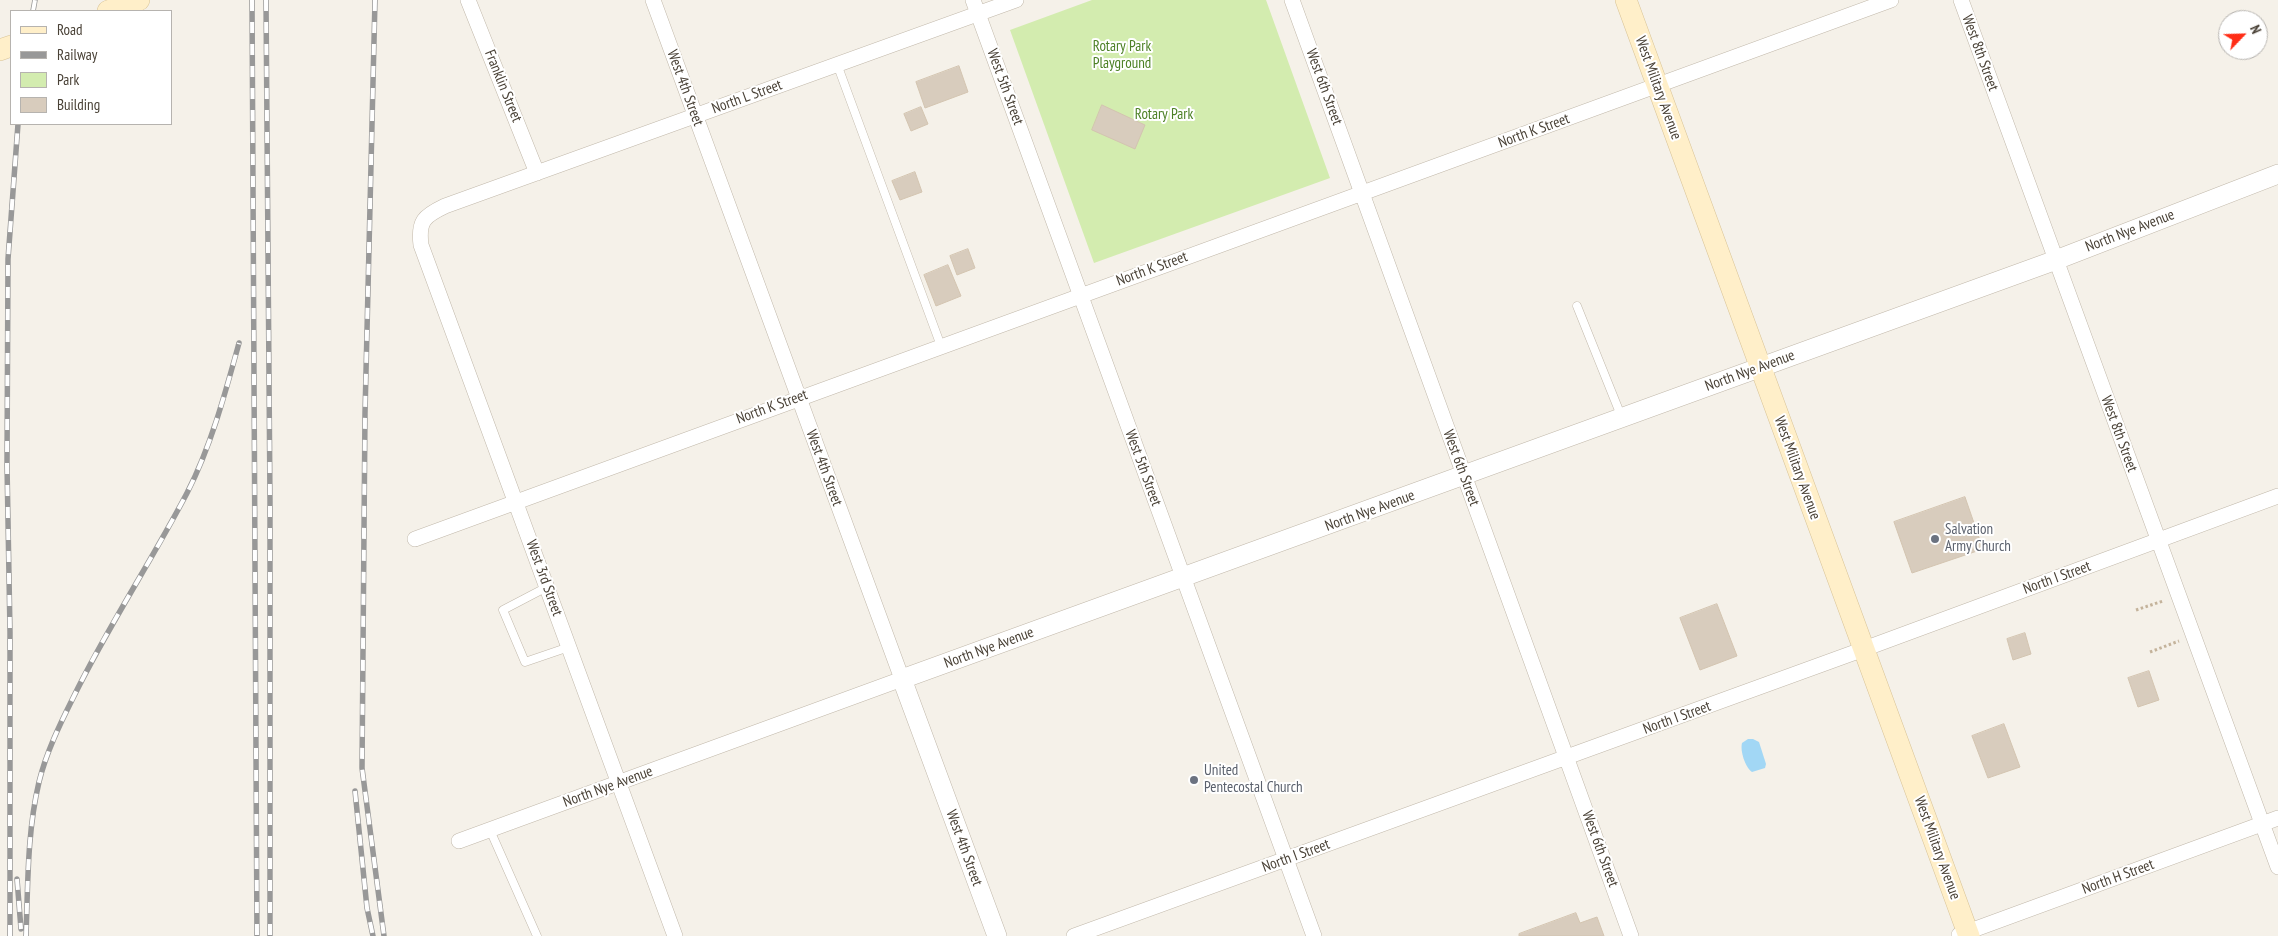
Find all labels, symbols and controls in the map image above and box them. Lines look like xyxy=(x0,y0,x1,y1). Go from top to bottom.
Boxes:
legend xyxy=(10,10,172,125)
north arrow xyxy=(2218,10,2268,60)
street label: West 8th Street xyxy=(1958,12,2002,94)
text: Road xyxy=(57,20,83,39)
text: N xyxy=(2246,22,2266,36)
street label: West Military Avenue xyxy=(1631,34,1685,142)
park label: Rotary Park Playground xyxy=(1093,38,1151,73)
text: Railway xyxy=(57,45,97,64)
street label: West 5th Street xyxy=(983,46,1027,128)
street label: West 6th Street xyxy=(1302,46,1346,128)
street label: Franklin Street xyxy=(480,47,526,125)
street label: West 4th Street xyxy=(663,47,707,129)
text: Park xyxy=(57,70,79,89)
street label: North L Street xyxy=(709,76,785,118)
text: Building xyxy=(57,95,100,114)
park label: Rotary Park xyxy=(1135,106,1193,124)
street label: North K Street xyxy=(1496,110,1572,152)
street label: North Nye Avenue xyxy=(2083,206,2177,256)
street label: North K Street xyxy=(1114,248,1190,290)
street label: North Nye Avenue xyxy=(1703,346,1797,396)
street label: North K Street xyxy=(734,386,810,428)
street label: West 8th Street xyxy=(2097,393,2141,475)
street label: West Military Avenue xyxy=(1770,414,1824,522)
street label: West 4th Street xyxy=(802,427,846,509)
street label: West 5th Street xyxy=(1121,427,1165,509)
street label: West 6th Street xyxy=(1439,427,1483,509)
street label: North Nye Avenue xyxy=(1323,486,1417,536)
place label: Salvation Army Church xyxy=(1945,521,2011,556)
marker: Salvation Army Church xyxy=(1929,533,1941,545)
street label: West 3rd Street xyxy=(522,537,566,619)
street label: North I Street xyxy=(2021,557,2093,599)
street label: North Nye Avenue xyxy=(942,623,1036,673)
street label: North I Street xyxy=(1641,697,1713,739)
street label: North Nye Avenue xyxy=(561,762,655,812)
place label: United Pentecostal Church xyxy=(1204,762,1303,797)
marker: United Pentecostal Church xyxy=(1188,774,1200,786)
street label: West Military Avenue xyxy=(1910,794,1964,902)
street label: West 4th Street xyxy=(942,807,986,889)
street label: West 6th Street xyxy=(1578,808,1622,890)
street label: North I Street xyxy=(1260,835,1332,877)
street label: North H Street xyxy=(2080,856,2156,898)

